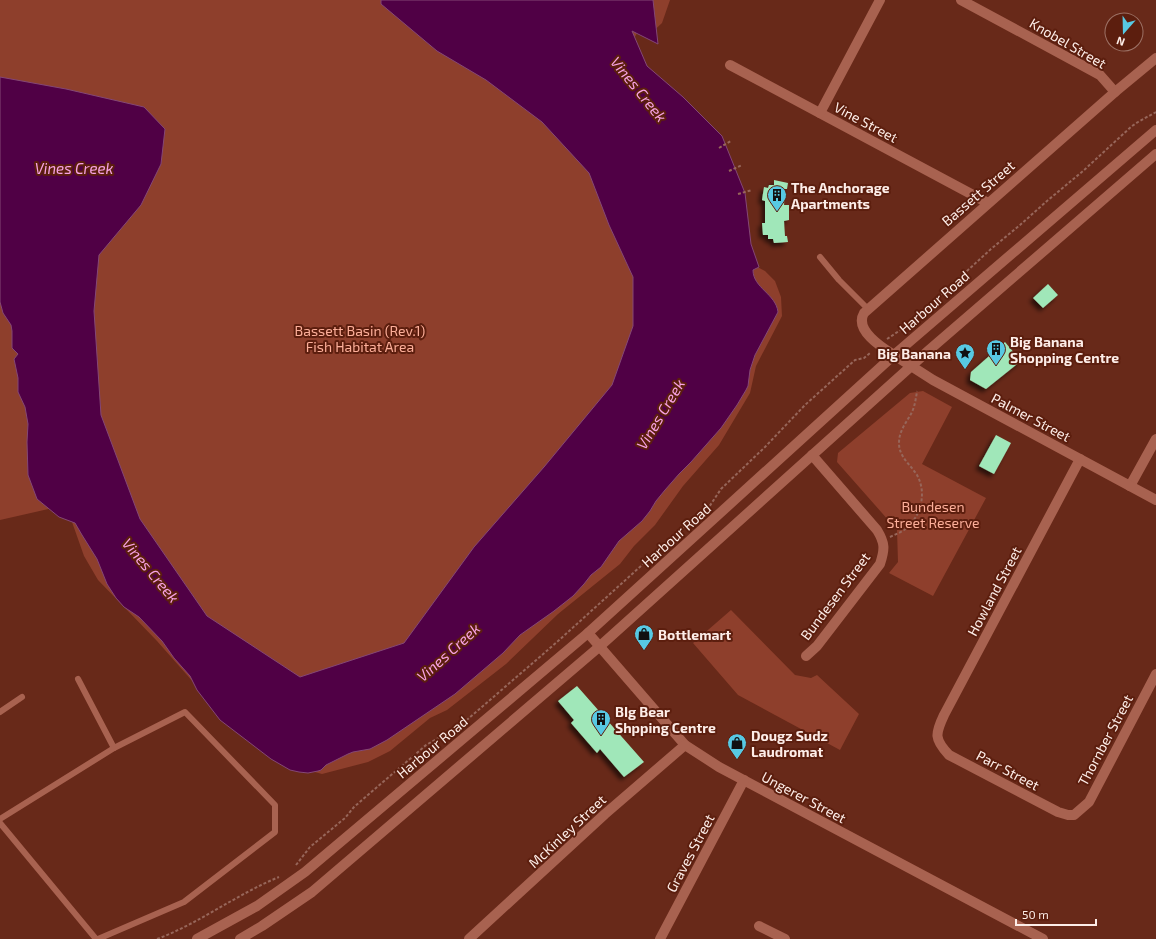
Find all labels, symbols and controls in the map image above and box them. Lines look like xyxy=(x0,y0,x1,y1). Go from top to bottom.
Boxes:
north arrow xyxy=(1104,12,1144,52)
street label: Knobel Street xyxy=(1027,14,1109,72)
text: N xyxy=(1114,34,1126,49)
water label: Vines Creek xyxy=(607,53,671,125)
street label: Vine Street xyxy=(831,98,901,146)
street label: Bassett Street xyxy=(938,157,1018,229)
water label: Vines Creek xyxy=(35,159,114,177)
place label: The Anchorage Apartments xyxy=(791,179,890,212)
building icon: The Anchorage Apartments xyxy=(766,184,788,212)
street label: Harbour Road xyxy=(895,267,973,337)
park label: Bassett Basin (Rev.1) Fish Habitat Area xyxy=(295,322,425,355)
place label: Big Banana Shopping Centre xyxy=(1010,333,1119,366)
building icon: Big Banana Shopping Centre xyxy=(985,338,1007,366)
place icon: Big Banana xyxy=(954,342,976,370)
place label: Big Banana xyxy=(877,345,951,362)
water label: Vines Creek xyxy=(632,375,688,452)
street label: Palmer Street xyxy=(989,389,1073,445)
park label: Bundesen Street Reserve xyxy=(886,498,980,531)
street label: Harbour Road xyxy=(638,499,714,571)
water label: Vines Creek xyxy=(119,534,183,606)
street label: Howland Street xyxy=(963,543,1025,639)
street label: Bundesen Street xyxy=(797,549,873,643)
water label: Vines Creek xyxy=(413,619,483,685)
shop icon: Bottlemart xyxy=(633,623,655,651)
place label: Bottlemart xyxy=(658,626,731,643)
street label: Thornber Street xyxy=(1074,691,1136,789)
place label: BIg Bear Shpping Centre xyxy=(615,703,716,736)
building icon: BIg Bear Shpping Centre xyxy=(590,708,612,736)
street label: Harbour Road xyxy=(393,712,471,782)
place label: Dougz Sudz Laudromat xyxy=(751,727,828,760)
shop icon: Dougz Sudz Laudromat xyxy=(726,732,748,760)
street label: Parr Street xyxy=(974,746,1042,794)
street label: Ungerer Street xyxy=(759,768,849,826)
street label: McKinley Street xyxy=(525,791,609,871)
street label: Graves Street xyxy=(662,811,718,895)
scale bar xyxy=(1016,901,1096,927)
text: 50 m xyxy=(1022,907,1049,921)

